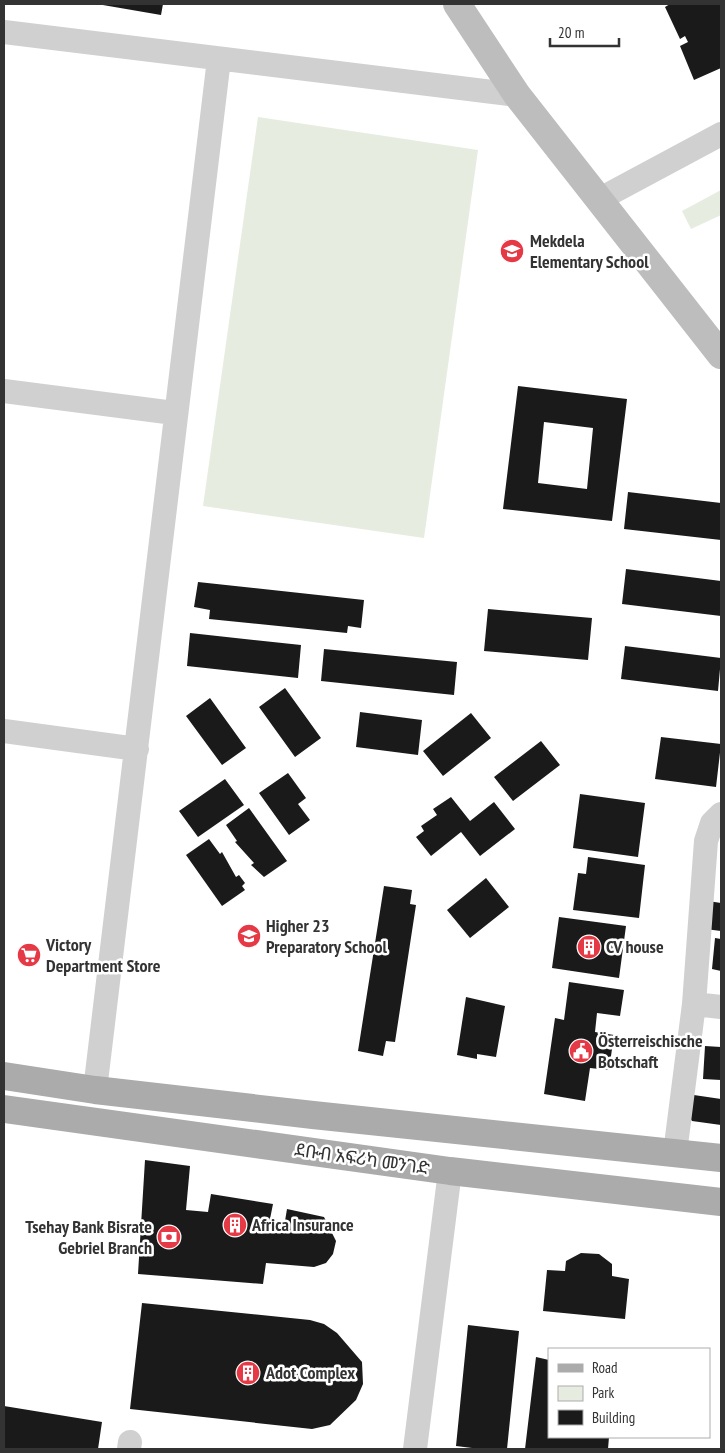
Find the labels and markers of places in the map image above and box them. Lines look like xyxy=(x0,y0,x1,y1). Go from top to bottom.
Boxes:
place label: Mekdela Elementary School xyxy=(530,229,649,273)
school or university icon: Mekdela Elementary School xyxy=(499,238,525,264)
place label: Higher 23 Preparatory School xyxy=(266,914,388,958)
school or university icon: Higher 23 Preparatory School xyxy=(236,923,262,949)
place label: Victory Department Store xyxy=(45,933,161,977)
building icon: CV house xyxy=(576,934,602,960)
place label: CV house xyxy=(606,935,664,958)
supermarket icon: Victory Department Store xyxy=(16,942,42,968)
place label: Österreischische Botschaft xyxy=(598,1029,703,1073)
public building icon: Österreischische Botschaft xyxy=(568,1038,594,1064)
building icon: Africa Insurance xyxy=(222,1212,248,1238)
place label: Africa Insurance xyxy=(251,1213,354,1236)
place label: Tsehay Bank Bisrate Gebriel Branch xyxy=(25,1215,152,1259)
bank icon: Tsehay Bank Bisrate Gebriel Branch xyxy=(156,1224,182,1250)
building icon: Adot Complex xyxy=(235,1360,261,1386)
place label: Adot Complex xyxy=(265,1361,355,1384)

